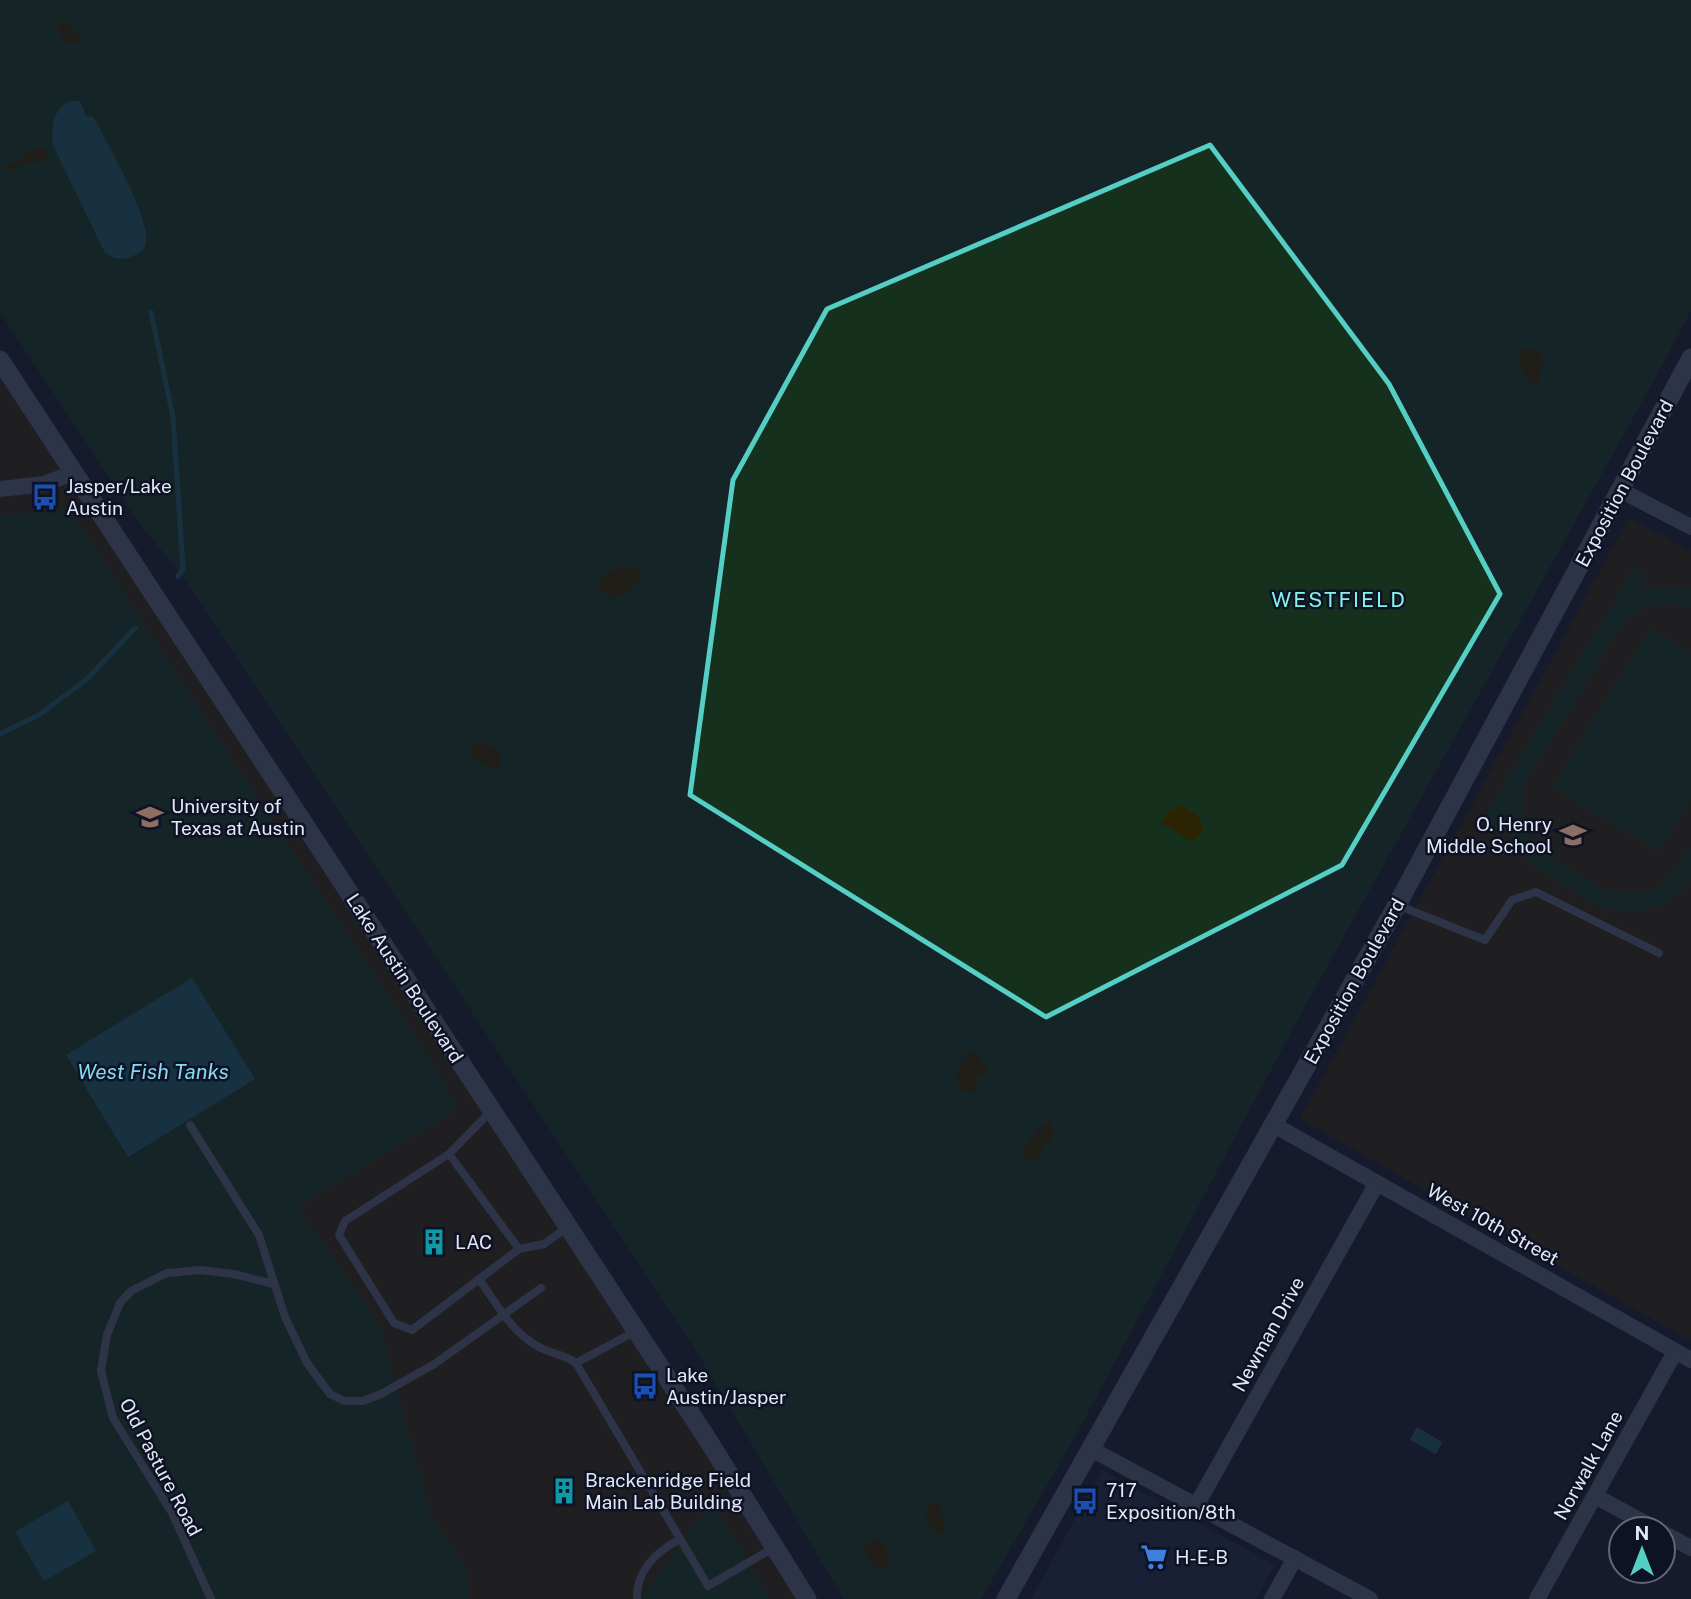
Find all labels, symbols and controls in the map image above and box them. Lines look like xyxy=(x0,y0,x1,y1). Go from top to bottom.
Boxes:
street label: Exposition Boulevard xyxy=(1571,396,1677,570)
place label: Jasper/Lake Austin xyxy=(66,475,172,519)
bus stop icon: Jasper/Lake Austin xyxy=(30,482,60,512)
district label: WESTFIELD xyxy=(1271,587,1407,612)
place label: University of Texas at Austin xyxy=(171,795,305,839)
school or university icon: University of Texas at Austin xyxy=(135,802,165,832)
place label: O. Henry Middle School xyxy=(1426,813,1552,857)
school or university icon: O. Henry Middle School xyxy=(1558,820,1588,850)
street label: Lake Austin Boulevard xyxy=(342,889,468,1067)
street label: Exposition Boulevard xyxy=(1299,894,1409,1068)
water label: West Fish Tanks xyxy=(77,1059,229,1084)
street label: West 10th Street xyxy=(1423,1179,1563,1269)
building icon: LAC xyxy=(419,1227,449,1257)
place label: LAC xyxy=(455,1231,492,1253)
street label: Newman Drive xyxy=(1227,1273,1309,1395)
place label: Lake Austin/Jasper xyxy=(666,1364,787,1408)
bus stop icon: Lake Austin/Jasper xyxy=(630,1371,660,1401)
street label: Old Pasture Road xyxy=(115,1394,207,1540)
street label: Norwalk Lane xyxy=(1549,1406,1627,1524)
place label: Brackenridge Field Main Lab Building xyxy=(585,1469,751,1513)
building icon: Brackenridge Field Main Lab Building xyxy=(549,1476,579,1506)
place label: 717 Exposition/8th xyxy=(1106,1479,1236,1523)
bus stop icon: 717 Exposition/8th xyxy=(1070,1486,1100,1516)
north arrow xyxy=(1607,1515,1677,1585)
text: N xyxy=(1635,1522,1649,1544)
supermarket icon: H-E-B xyxy=(1139,1542,1169,1572)
place label: H-E-B xyxy=(1175,1546,1228,1568)

